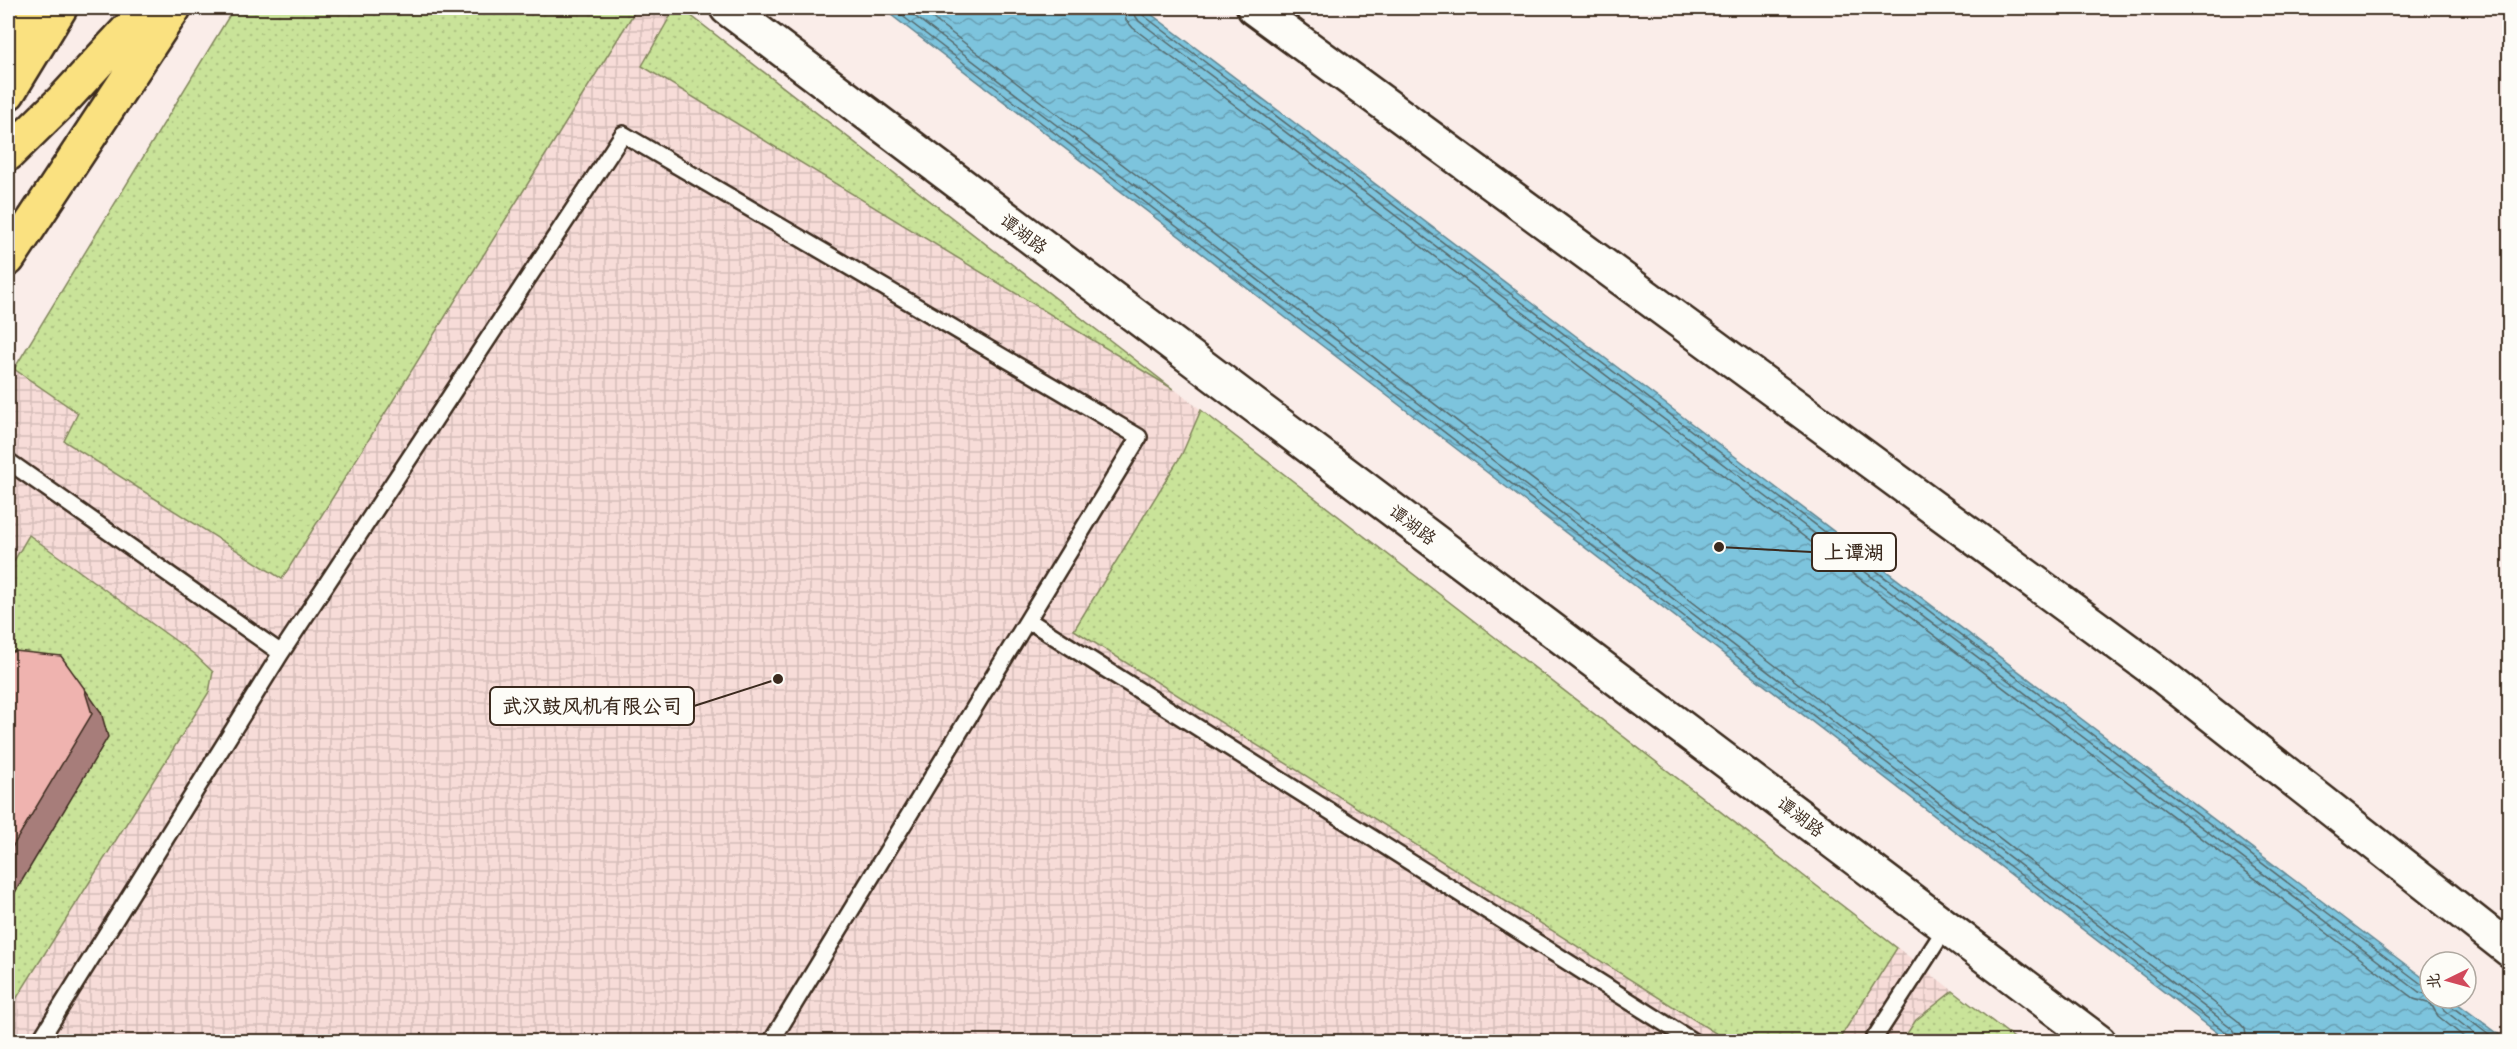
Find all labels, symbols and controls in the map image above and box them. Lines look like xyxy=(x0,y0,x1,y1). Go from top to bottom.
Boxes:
street label: 谭湖路 xyxy=(995,207,1053,259)
street label: 谭湖路 xyxy=(1384,498,1442,550)
callout: 上谭湖 xyxy=(1812,533,1896,571)
text: 上谭湖 xyxy=(1824,538,1884,564)
callout: 武汉鼓风机有限公司 xyxy=(490,687,694,725)
text: 武汉鼓风机有限公司 xyxy=(502,692,682,718)
street label: 谭湖路 xyxy=(1772,790,1830,842)
north arrow xyxy=(2418,950,2478,1010)
text: 北 xyxy=(2421,972,2444,990)

